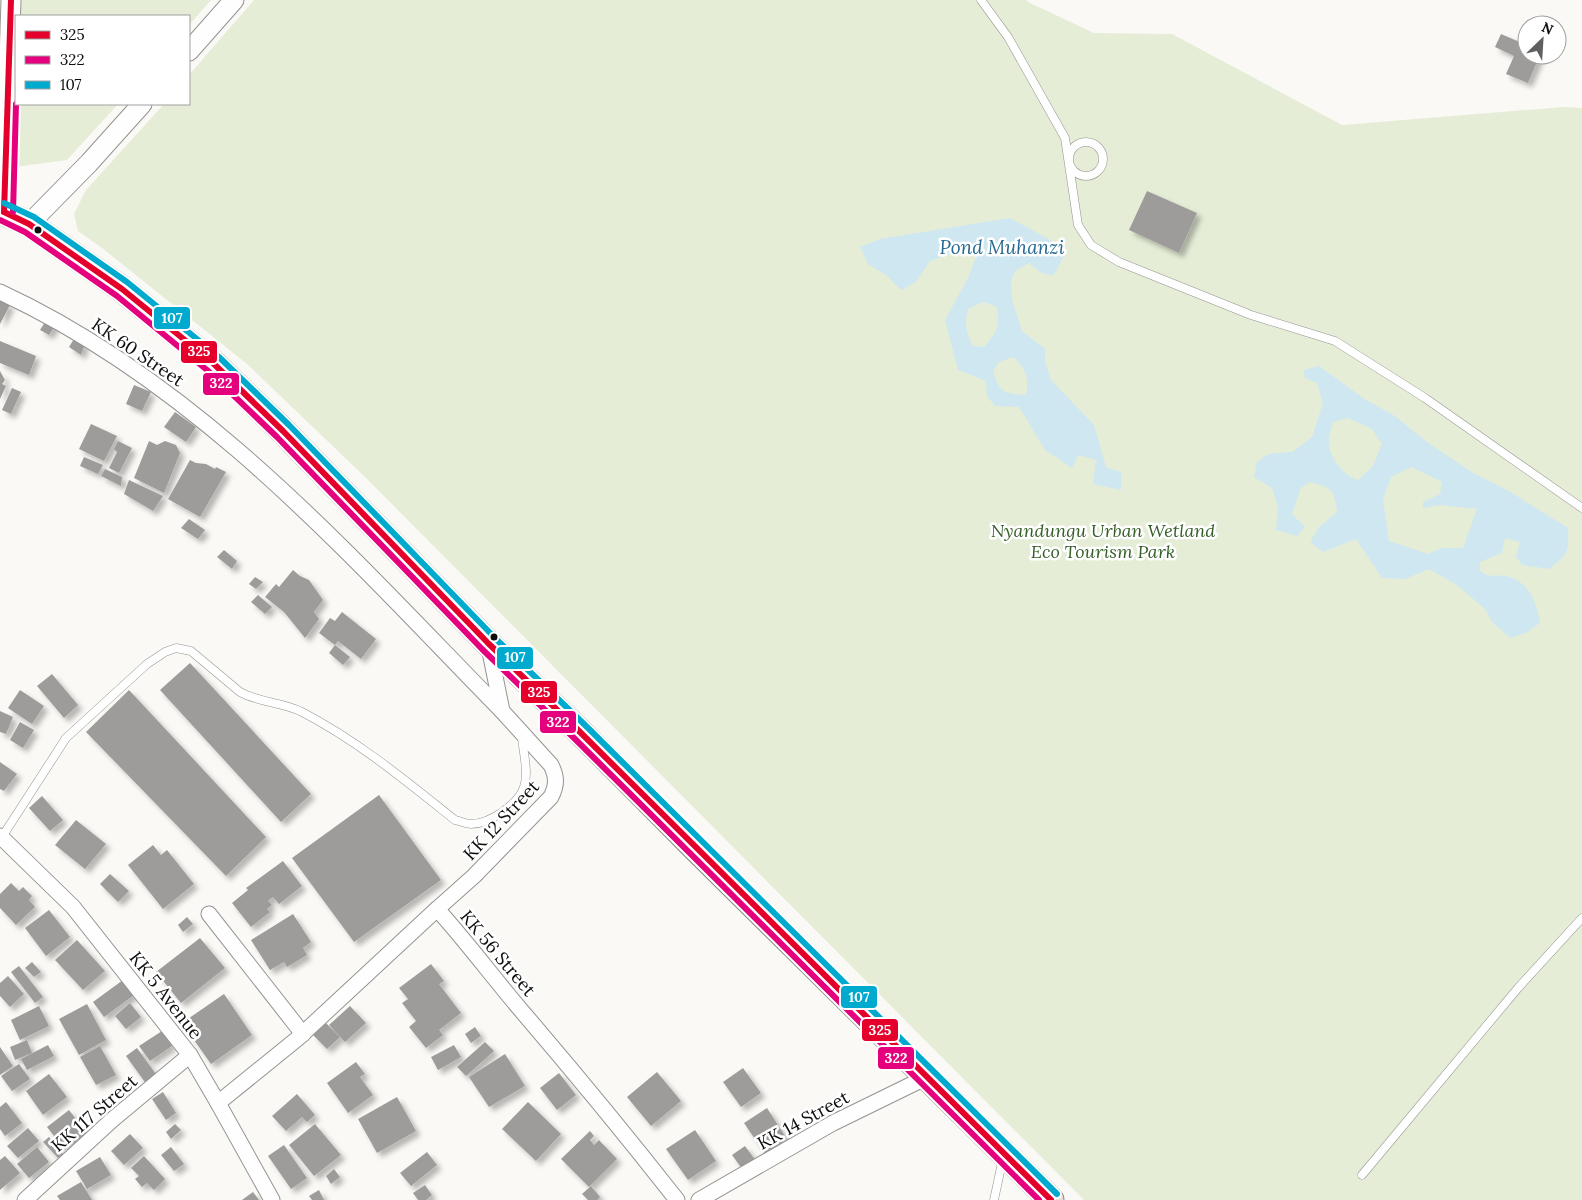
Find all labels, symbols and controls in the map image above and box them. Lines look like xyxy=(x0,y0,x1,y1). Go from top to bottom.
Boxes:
legend xyxy=(15,15,190,105)
north arrow xyxy=(1517,15,1567,65)
text: N xyxy=(1539,18,1556,39)
text: 325 xyxy=(60,25,85,44)
text: 322 xyxy=(60,50,84,69)
text: 107 xyxy=(60,75,81,94)
unlabelled marker xyxy=(33,225,43,235)
water label: Pond Muhanzi xyxy=(940,235,1064,259)
line badge: 107 xyxy=(153,306,191,330)
text: 107 xyxy=(161,309,183,327)
street label: KK 60 Street xyxy=(87,313,189,391)
line badge: 325 xyxy=(180,340,218,364)
text: 325 xyxy=(188,342,211,360)
line badge: 322 xyxy=(202,372,240,396)
text: 322 xyxy=(210,374,232,392)
park label: Nyandungu Urban Wetland Eco Tourism Park xyxy=(991,519,1215,563)
unlabelled marker xyxy=(489,632,499,642)
line badge: 107 xyxy=(496,646,534,670)
text: 107 xyxy=(504,648,526,666)
line badge: 325 xyxy=(520,680,558,704)
text: 325 xyxy=(528,683,551,701)
line badge: 322 xyxy=(539,710,577,734)
text: 322 xyxy=(547,713,569,731)
street label: KK 12 Street xyxy=(458,775,544,865)
street label: KK 56 Street xyxy=(455,905,541,1001)
street label: KK 5 Avenue xyxy=(125,947,208,1044)
line badge: 107 xyxy=(840,985,878,1009)
text: 107 xyxy=(848,988,870,1006)
line badge: 325 xyxy=(861,1018,899,1042)
text: 325 xyxy=(869,1021,892,1039)
line badge: 322 xyxy=(877,1046,915,1070)
text: 322 xyxy=(885,1049,907,1067)
street label: KK 117 Street xyxy=(46,1069,142,1157)
street label: KK 14 Street xyxy=(753,1085,853,1155)

